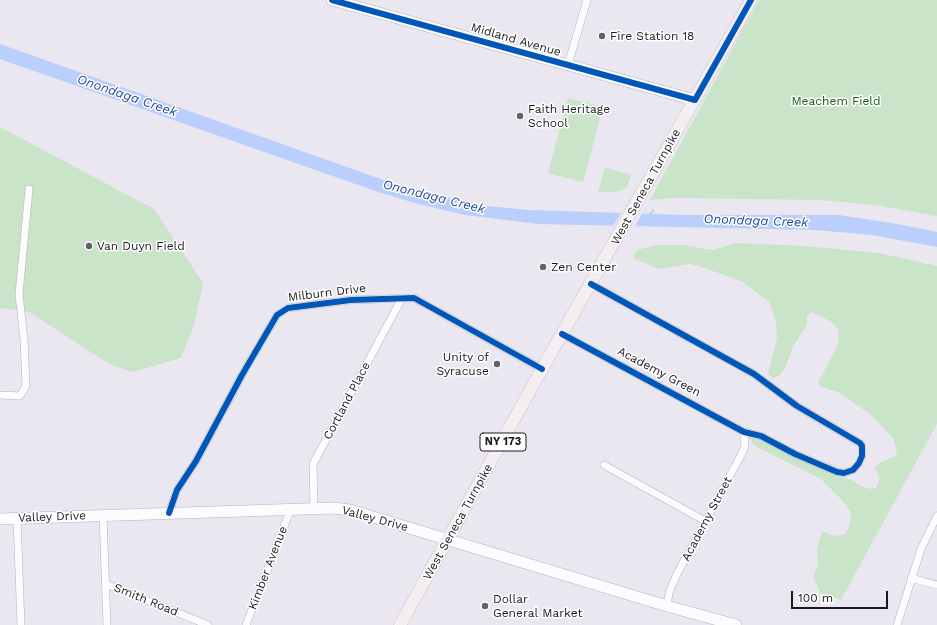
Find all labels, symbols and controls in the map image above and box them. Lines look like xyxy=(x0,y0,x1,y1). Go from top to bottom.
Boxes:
street label: Midland Avenue xyxy=(469,20,563,60)
place label: Fire Station 18 xyxy=(610,29,695,43)
marker: Fire Station 18 xyxy=(597,31,607,41)
water label: Onondaga Creek xyxy=(75,72,179,120)
park label: Meachem Field xyxy=(791,94,881,108)
place label: Faith Heritage School xyxy=(528,102,610,130)
marker: Faith Heritage School xyxy=(515,111,525,121)
street label: West Seneca Turnpike xyxy=(608,126,684,248)
water label: Onondaga Creek xyxy=(381,177,487,217)
water label: Onondaga Creek xyxy=(703,211,809,231)
place label: Van Duyn Field xyxy=(97,239,185,253)
marker: Van Duyn Field xyxy=(84,241,94,251)
place label: Zen Center xyxy=(551,260,616,274)
marker: Zen Center xyxy=(538,262,548,272)
street label: Milburn Drive xyxy=(287,281,367,305)
street label: Academy Green xyxy=(615,344,703,400)
place label: Unity of Syracuse xyxy=(437,350,489,378)
marker: Unity of Syracuse xyxy=(492,359,502,369)
street label: Cortland Place xyxy=(320,360,374,442)
road number: NY 173 xyxy=(480,433,526,451)
street label: West Seneca Turnpike xyxy=(420,461,496,583)
street label: Academy Street xyxy=(679,474,735,564)
street label: Valley Drive xyxy=(340,503,410,535)
street label: Valley Drive xyxy=(18,509,86,525)
street label: Kimber Avenue xyxy=(245,524,291,612)
street label: Smith Road xyxy=(112,581,180,619)
scale bar xyxy=(793,583,890,609)
text: 100 m xyxy=(798,591,833,605)
place label: Dollar General Market xyxy=(493,592,582,620)
marker: Dollar General Market xyxy=(480,601,490,611)

